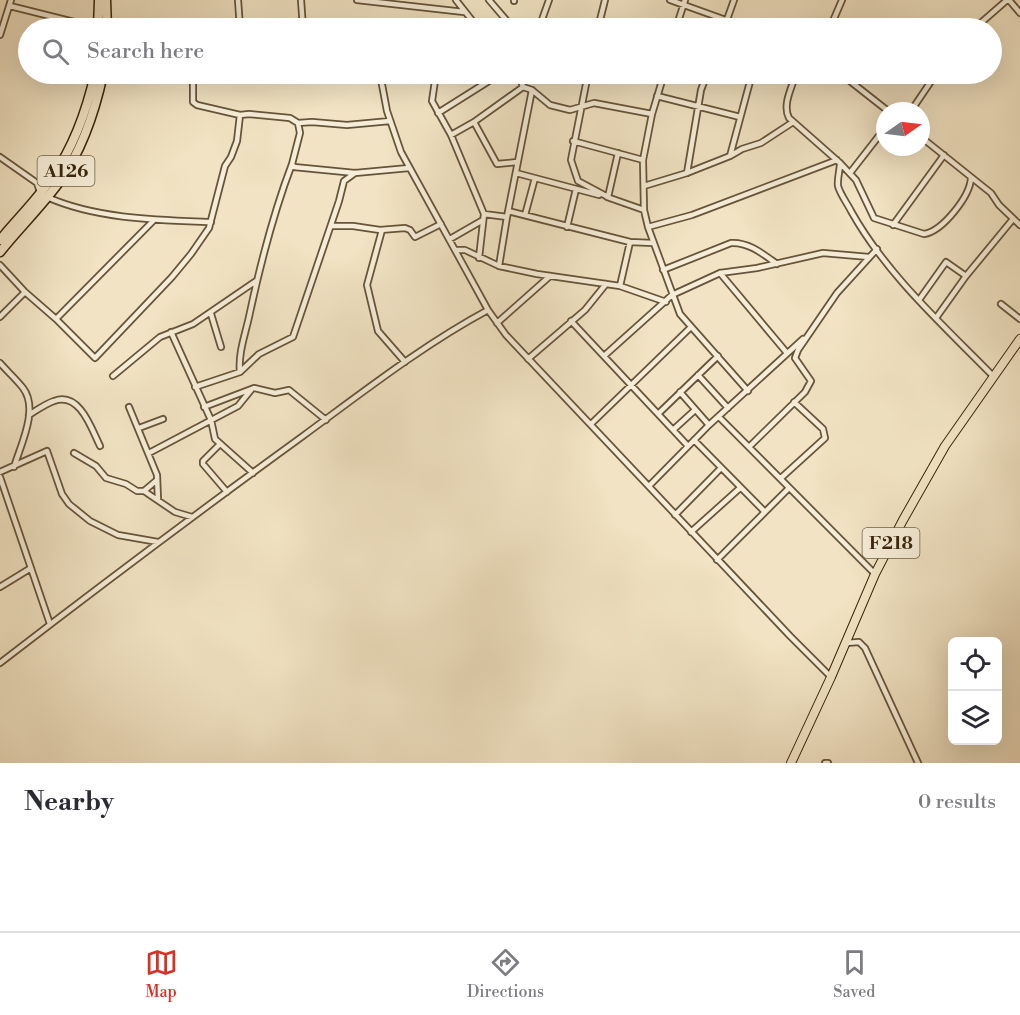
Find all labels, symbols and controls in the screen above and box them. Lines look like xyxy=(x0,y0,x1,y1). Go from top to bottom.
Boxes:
search box xyxy=(18,18,1002,84)
icon: search xyxy=(39,35,72,68)
text: Search here xyxy=(87,38,204,65)
north arrow xyxy=(876,102,930,156)
road number: A126 xyxy=(38,156,94,186)
road number: F218 xyxy=(862,528,920,558)
map controls xyxy=(948,637,1002,745)
button: locate xyxy=(948,637,1002,691)
button: layers xyxy=(948,691,1002,745)
text: Nearby xyxy=(24,786,114,818)
text: 0 results xyxy=(918,790,996,815)
tab: Map xyxy=(145,946,178,1002)
tab: Directions xyxy=(467,946,544,1002)
tab: Saved xyxy=(833,946,875,1002)

